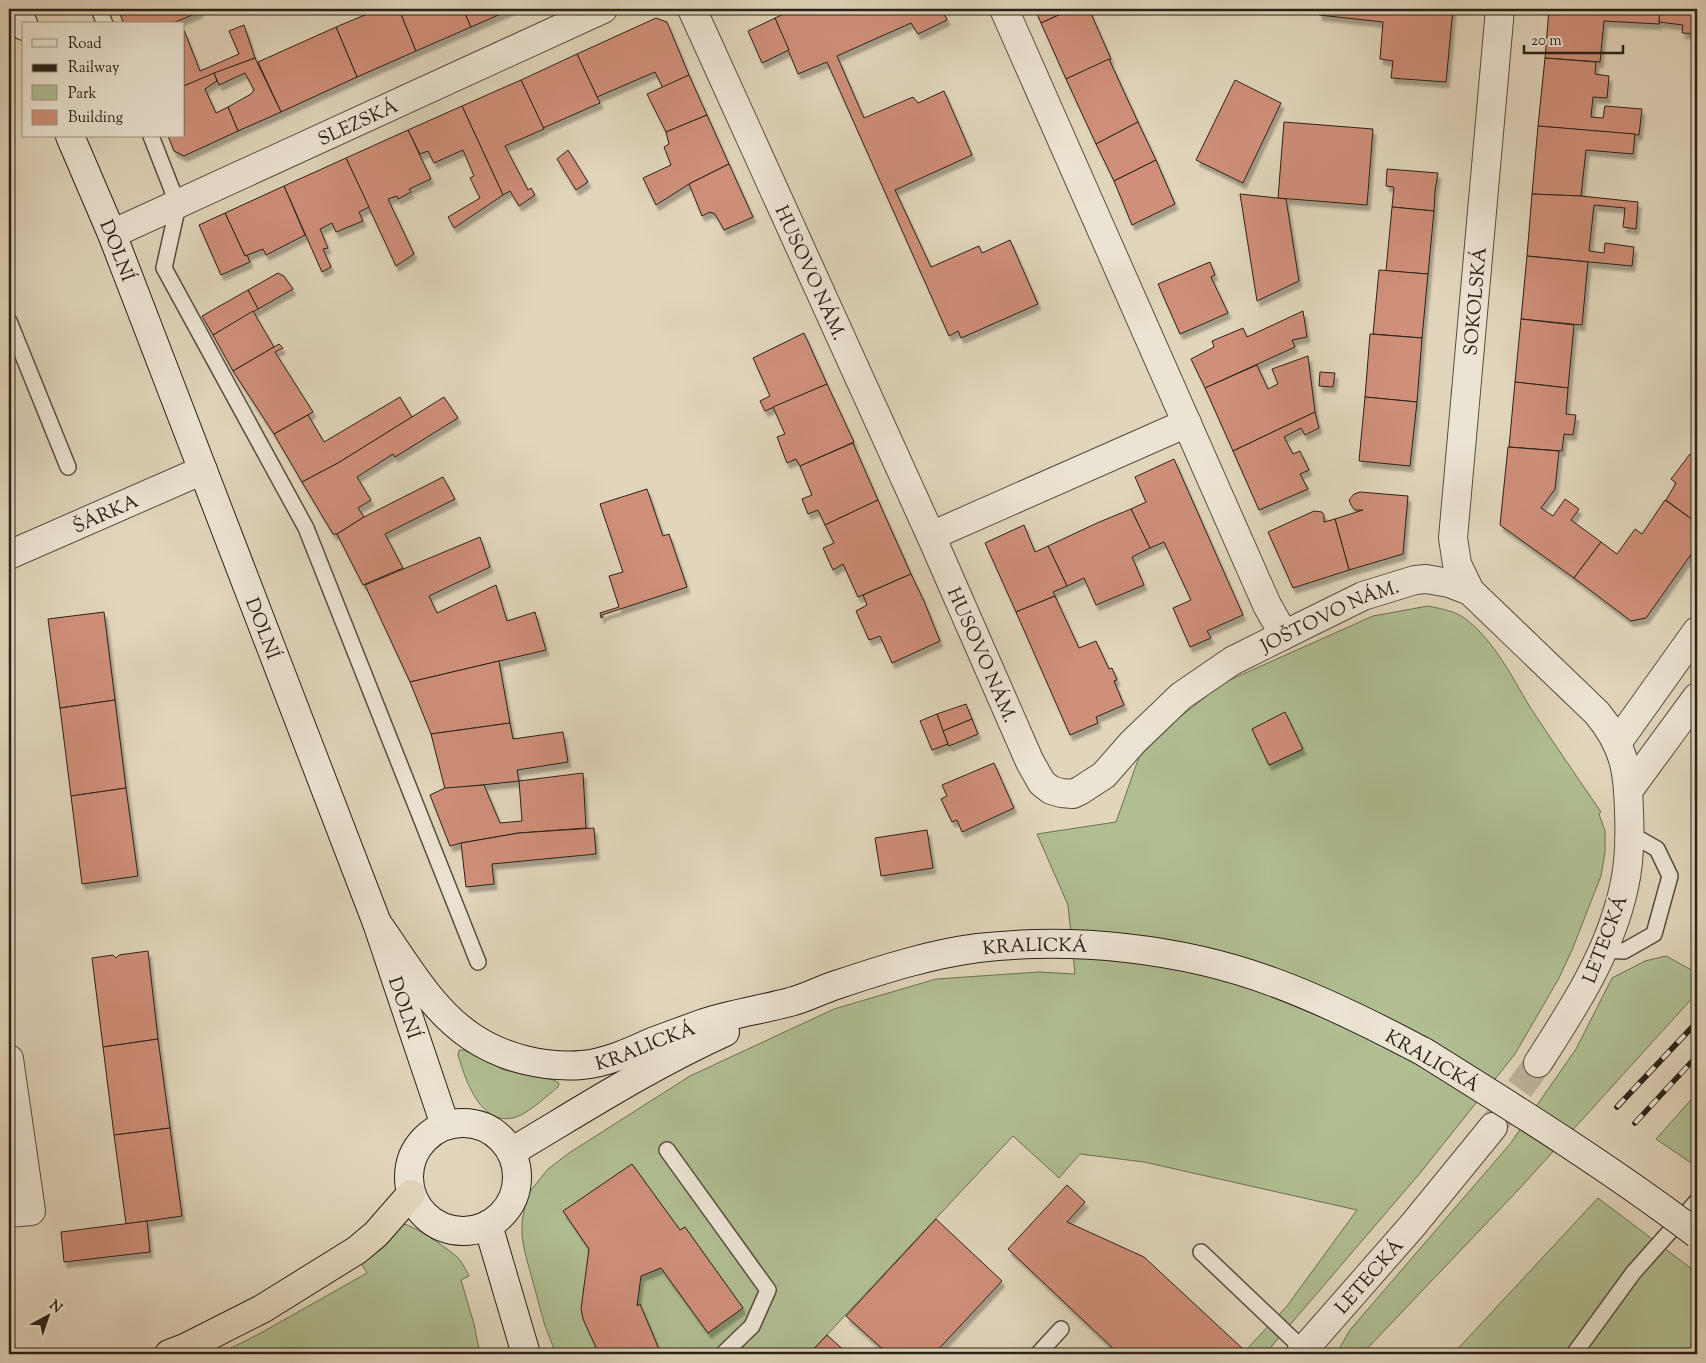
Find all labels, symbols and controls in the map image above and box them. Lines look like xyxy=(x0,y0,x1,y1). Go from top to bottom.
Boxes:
legend xyxy=(22,22,185,138)
scale bar xyxy=(1524,22,1622,54)
text: 20 m xyxy=(1531,31,1562,52)
text: Road xyxy=(68,34,102,55)
text: Railway xyxy=(68,58,120,79)
text: Park xyxy=(68,84,97,105)
street label: SLEZSKÁ xyxy=(314,93,404,154)
text: Building xyxy=(68,108,123,129)
street label: HUSOVO NÁM. xyxy=(767,201,851,345)
street label: DOLNÍ xyxy=(92,216,140,286)
street label: SOKOLSKÁ xyxy=(1458,246,1495,357)
street label: ŠÁRKA xyxy=(69,489,144,541)
street label: JOŠTOVO NÁM. xyxy=(1256,575,1403,661)
street label: HUSOVO NÁM. xyxy=(939,583,1022,727)
street label: DOLNÍ xyxy=(237,594,285,664)
street label: LETECKÁ xyxy=(1577,891,1636,988)
street label: KRALICKÁ xyxy=(981,933,1089,963)
street label: DOLNÍ xyxy=(380,974,426,1043)
street label: KRALICKÁ xyxy=(593,1016,700,1079)
street label: KRALICKÁ xyxy=(1380,1024,1484,1100)
street label: LETECKÁ xyxy=(1330,1233,1411,1321)
north arrow xyxy=(22,1290,72,1340)
text: N xyxy=(44,1296,66,1319)

